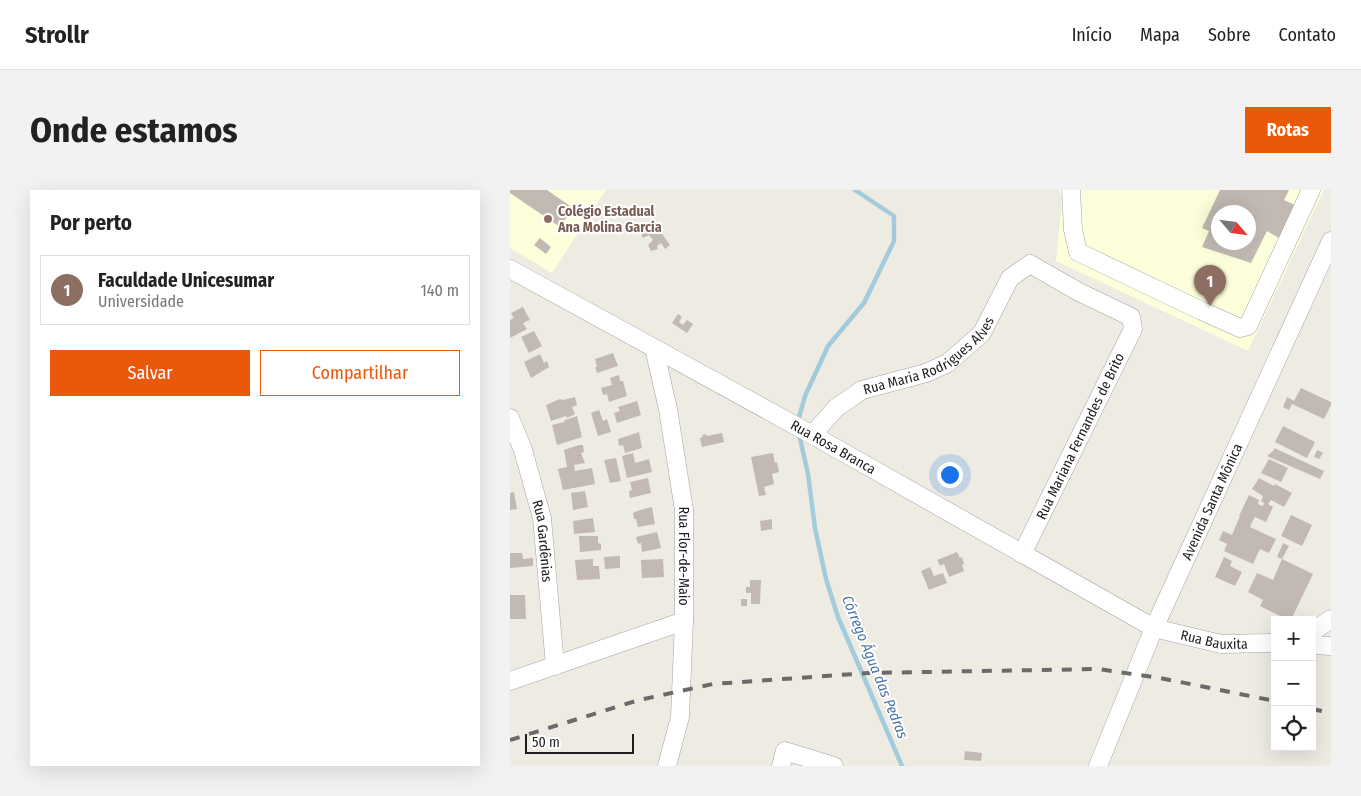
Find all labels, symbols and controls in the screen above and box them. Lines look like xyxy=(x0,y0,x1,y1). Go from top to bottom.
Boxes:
text: Strollr xyxy=(25,21,89,49)
text: Início xyxy=(1072,24,1112,46)
text: Mapa xyxy=(1140,24,1180,46)
text: Sobre xyxy=(1208,24,1251,46)
text: Contato xyxy=(1279,24,1336,46)
button: Rotas xyxy=(1245,107,1331,153)
text: Onde estamos xyxy=(30,109,238,151)
place label: Colégio Estadual Ana Molina Garcia xyxy=(557,203,662,236)
north arrow xyxy=(1211,205,1256,250)
text: Por perto xyxy=(50,210,132,236)
marker: Colégio Estadual Ana Molina Garcia xyxy=(542,213,554,225)
pin: 1 xyxy=(1194,265,1226,306)
text: Faculdade Unicesumar xyxy=(98,269,274,292)
text: 1 xyxy=(64,281,70,300)
text: 140 m xyxy=(421,281,459,300)
text: Universidade xyxy=(98,292,184,311)
street label: Rua Maria Rodrigues Alves xyxy=(861,314,998,398)
button: Salvar xyxy=(50,350,250,396)
button: Compartilhar xyxy=(260,350,460,396)
street label: Rua Mariana Fernandes de Brito xyxy=(1033,350,1128,522)
street label: Rua Rosa Branca xyxy=(787,417,879,478)
street label: Avenida Santa Mônica xyxy=(1178,441,1246,563)
your location xyxy=(937,462,963,488)
street label: Rua Gardênias xyxy=(528,498,556,583)
street label: Rua Flor-de-Maio xyxy=(675,507,692,606)
water label: Córrego Água das Pedras xyxy=(838,593,912,742)
map controls xyxy=(1271,616,1316,751)
button: + xyxy=(1271,616,1316,661)
street label: Rua Bauxita xyxy=(1179,627,1248,653)
button: − xyxy=(1271,661,1316,706)
button: locate xyxy=(1271,706,1316,751)
scale bar xyxy=(525,731,634,754)
text: 50 m xyxy=(532,734,560,751)

